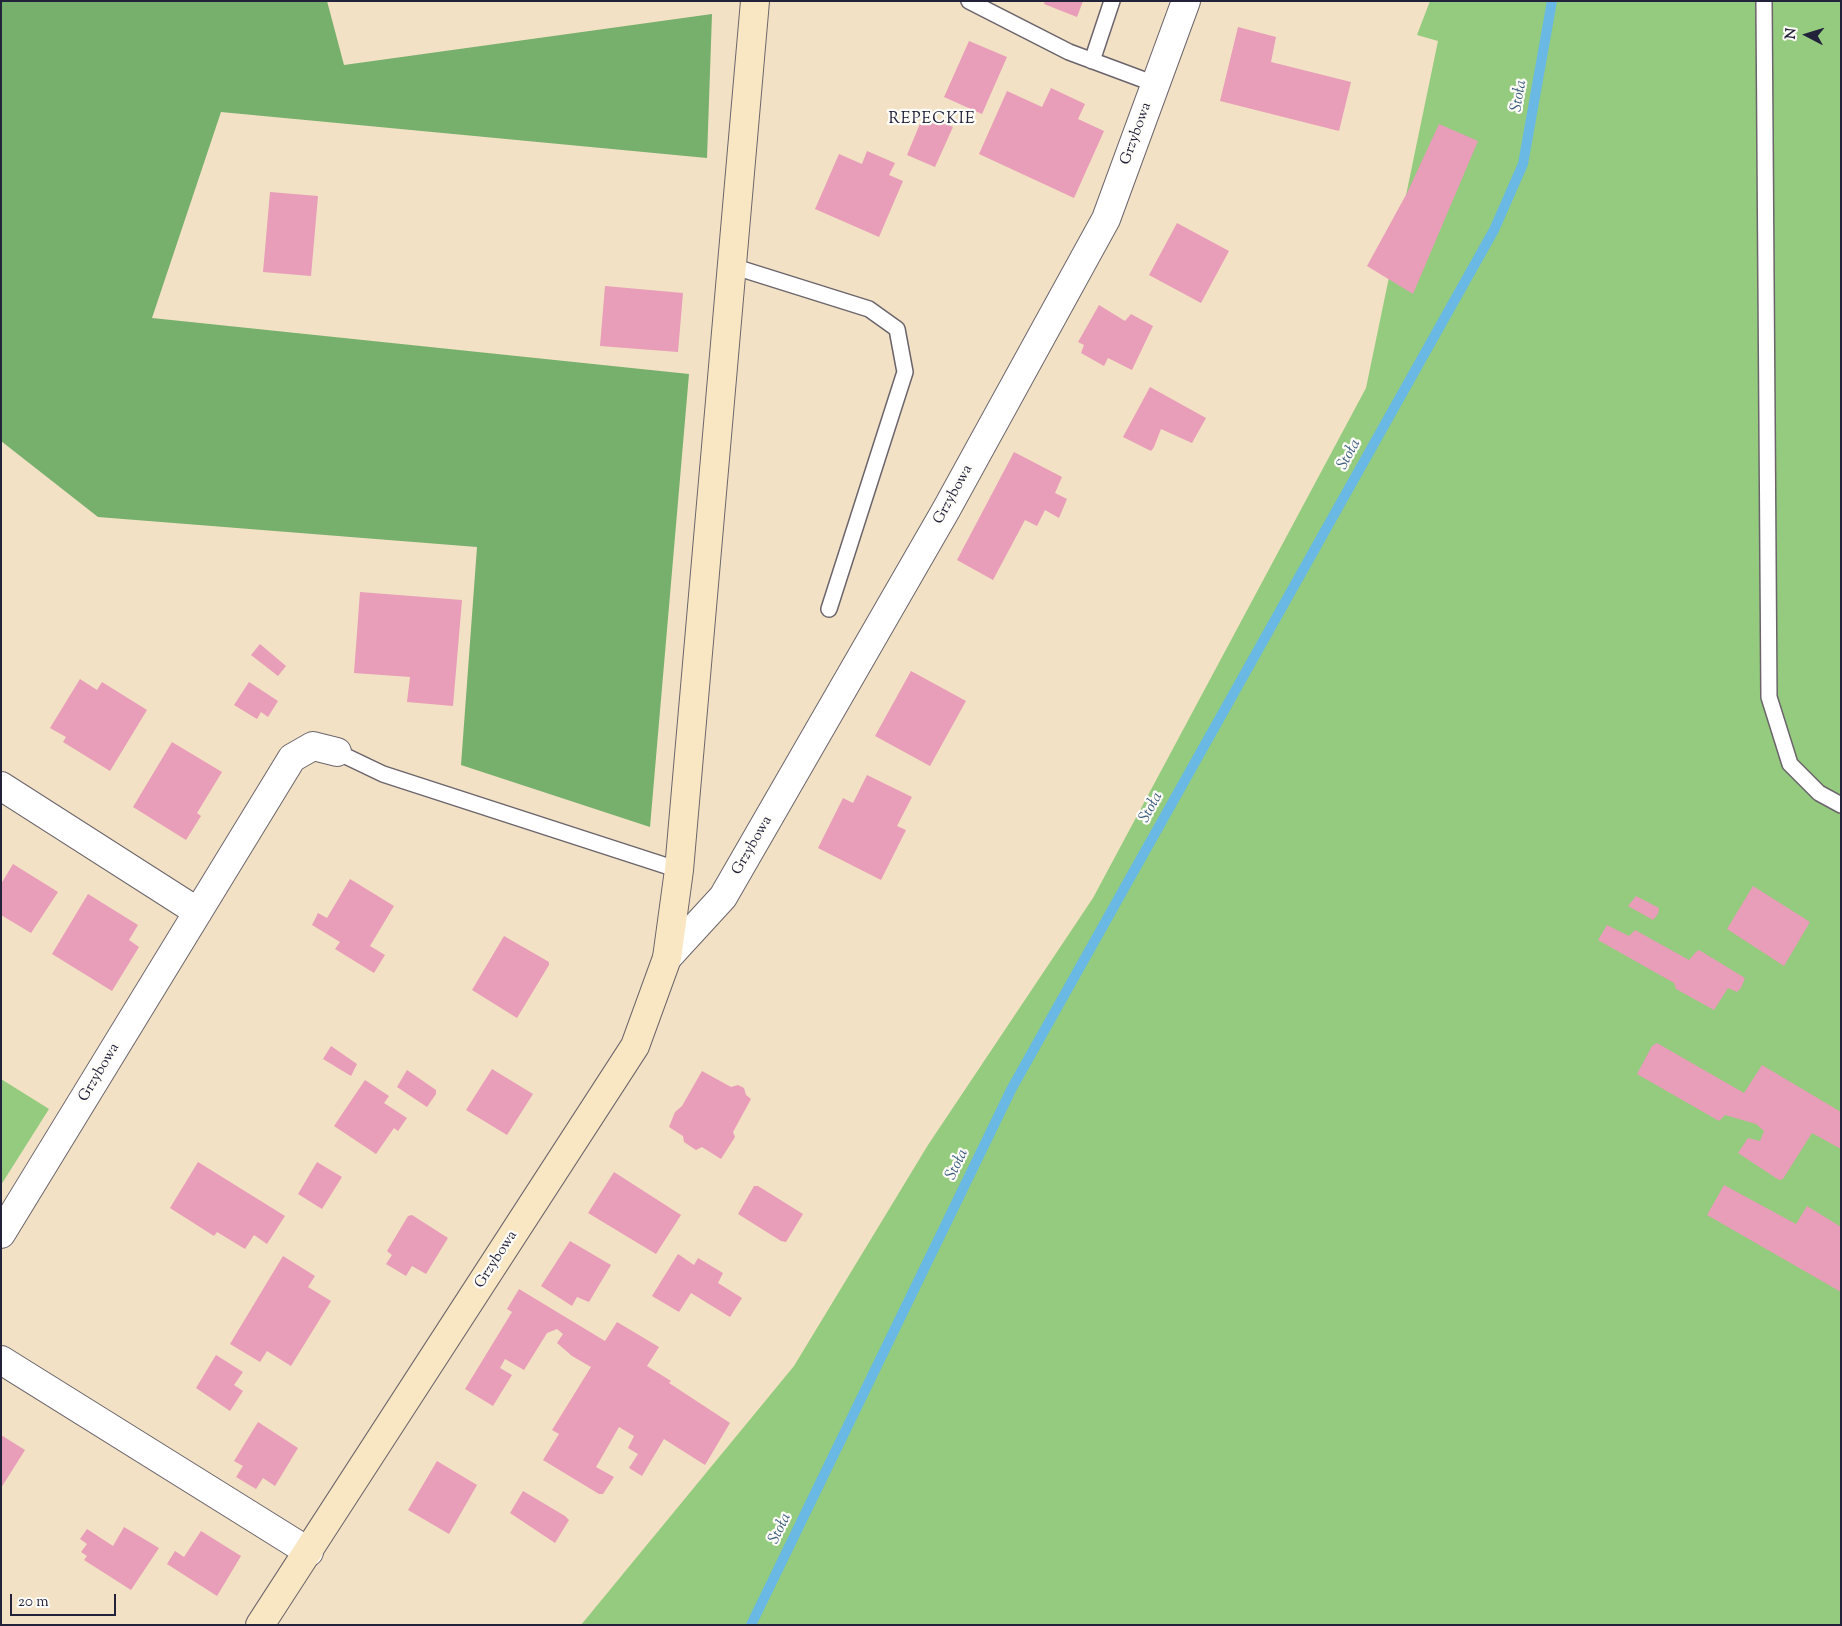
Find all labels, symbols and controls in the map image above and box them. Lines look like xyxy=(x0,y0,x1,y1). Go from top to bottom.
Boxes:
north arrow xyxy=(1782,10,1832,60)
text: N xyxy=(1782,27,1803,40)
water label: Stoła xyxy=(1508,79,1532,113)
street label: Grzybowa xyxy=(1117,100,1157,168)
district label: REPECKIE xyxy=(887,110,977,130)
water label: Stoła xyxy=(1334,436,1366,474)
street label: Grzybowa xyxy=(930,462,978,528)
water label: Stoła xyxy=(1136,789,1168,827)
street label: Grzybowa xyxy=(729,813,777,879)
street label: Grzybowa xyxy=(76,1041,124,1105)
water label: Stoła xyxy=(942,1146,974,1184)
street label: Grzybowa xyxy=(472,1228,522,1292)
water label: Stoła xyxy=(765,1510,797,1548)
scale bar xyxy=(12,1584,119,1616)
text: 20 m xyxy=(18,1592,49,1613)

